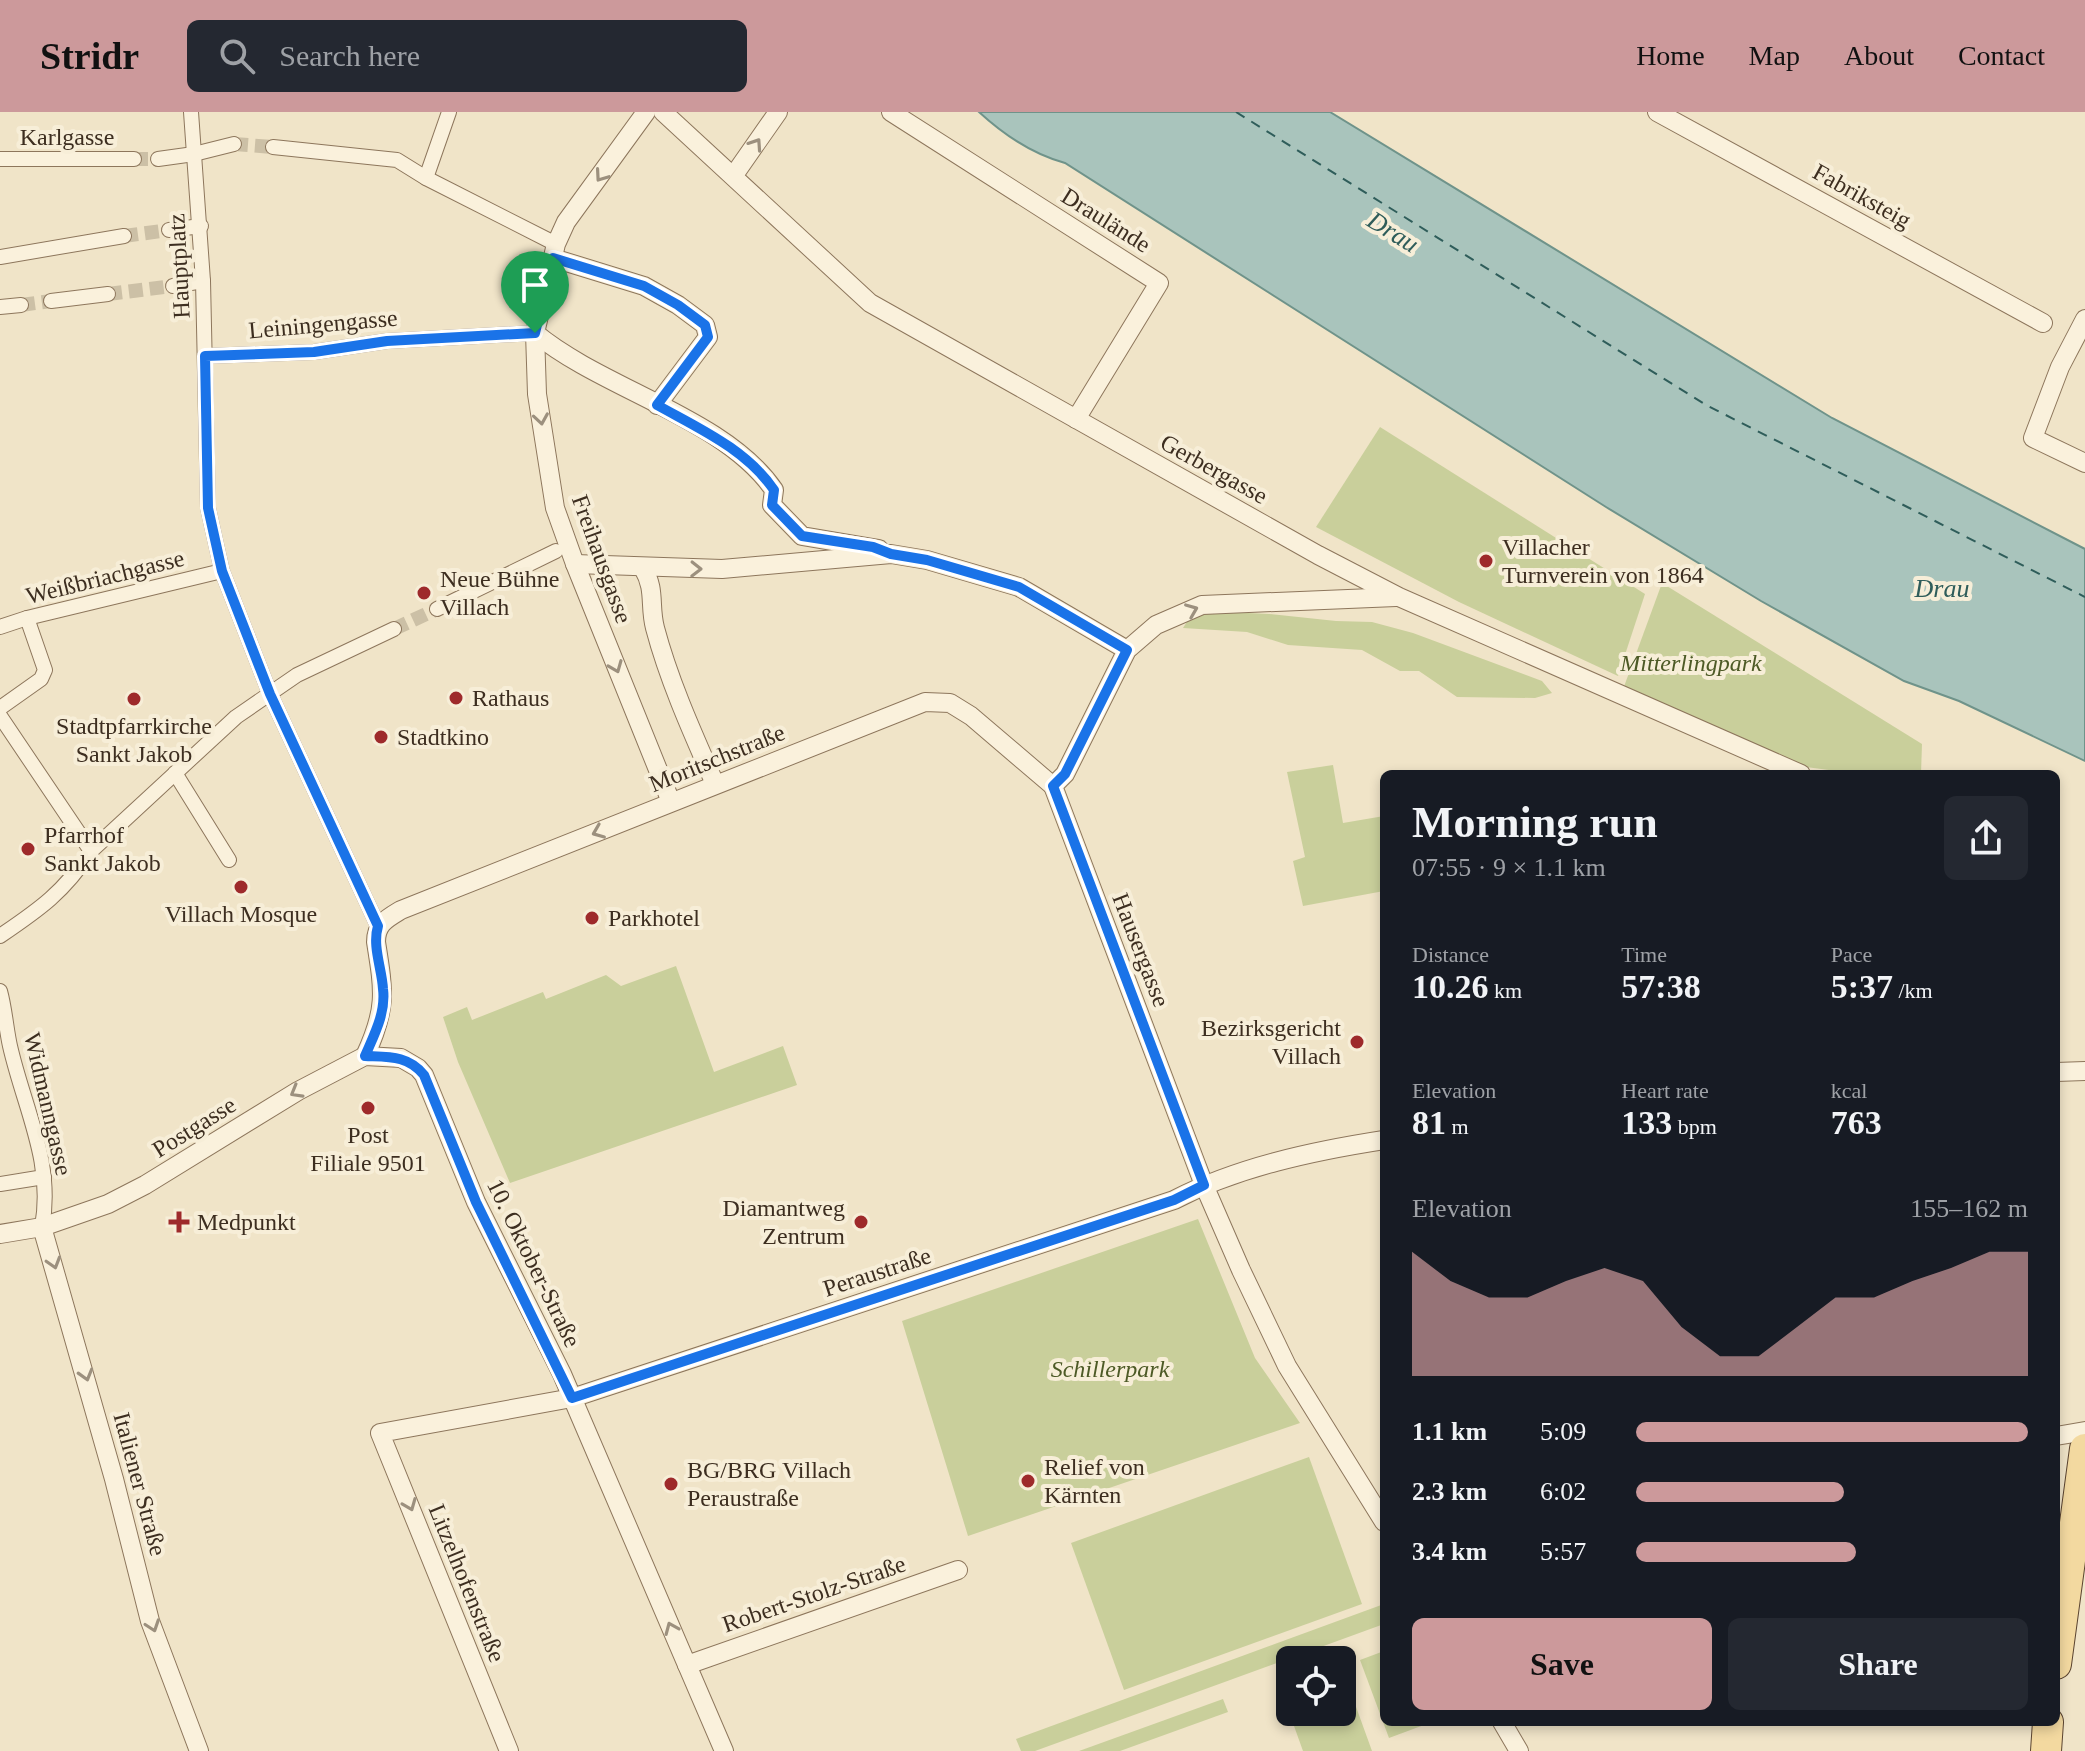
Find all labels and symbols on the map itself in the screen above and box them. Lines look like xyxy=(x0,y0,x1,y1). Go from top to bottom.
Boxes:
street label: Karlgasse xyxy=(20,124,114,150)
one-way arrow xyxy=(746,138,761,152)
street label: Fabriksteig xyxy=(1808,158,1916,234)
one-way arrow xyxy=(596,167,611,181)
street label: Draulände xyxy=(1057,182,1155,258)
water label: Drau xyxy=(1361,205,1424,259)
street label: Hauptplatz xyxy=(163,213,195,319)
pin xyxy=(501,251,569,333)
street label: Leiningengasse xyxy=(248,305,398,343)
one-way arrow xyxy=(532,412,549,426)
street label: Gerbergasse xyxy=(1156,429,1272,509)
street label: Freihausgasse xyxy=(567,491,637,627)
place label: Villacher Turnverein von 1864 xyxy=(1502,534,1704,588)
street label: Weißbriachgasse xyxy=(23,545,187,609)
marker: Villacher Turnverein von 1864 xyxy=(1477,552,1495,570)
one-way arrow xyxy=(690,560,703,578)
place label: Neue Bühne Villach xyxy=(440,566,559,620)
water label: Drau xyxy=(1914,574,1969,603)
marker: Neue Bühne Villach xyxy=(415,584,433,602)
one-way arrow xyxy=(1184,603,1198,619)
park label: Mitterlingpark xyxy=(1619,650,1762,676)
one-way arrow xyxy=(606,659,623,673)
place label: Rathaus xyxy=(472,685,549,711)
marker: Rathaus xyxy=(447,689,465,707)
marker: Stadtpfarrkirche Sankt Jakob xyxy=(125,690,143,708)
place label: Stadtpfarrkirche Sankt Jakob xyxy=(56,713,212,767)
street label: Moritschstraße xyxy=(645,719,789,797)
place label: Stadtkino xyxy=(397,724,489,750)
marker: Stadtkino xyxy=(372,728,390,746)
place label: Pfarrhof Sankt Jakob xyxy=(44,822,161,876)
one-way arrow xyxy=(592,822,606,839)
marker: Pfarrhof Sankt Jakob xyxy=(19,840,37,858)
marker: Villach Mosque xyxy=(232,878,250,896)
street label: Hausergasse xyxy=(1107,890,1175,1010)
place label: Villach Mosque xyxy=(165,901,317,927)
place label: Parkhotel xyxy=(608,905,700,931)
marker: Parkhotel xyxy=(583,909,601,927)
place label: Bezirksgericht Villach xyxy=(1201,1015,1341,1069)
street label: Widmanngasse xyxy=(19,1030,77,1178)
marker: Bezirksgericht Villach xyxy=(1348,1033,1366,1051)
one-way arrow xyxy=(290,1082,305,1098)
street label: Postgasse xyxy=(148,1091,240,1163)
marker: Post Filiale 9501 xyxy=(359,1099,377,1117)
place label: Post Filiale 9501 xyxy=(310,1122,426,1176)
street label: 10. Oktober-Straße xyxy=(482,1175,586,1351)
place label: Diamantweg Zentrum xyxy=(722,1195,845,1249)
place label: Medpunkt xyxy=(197,1209,296,1235)
marker: Medpunkt xyxy=(168,1211,190,1233)
marker: Diamantweg Zentrum xyxy=(852,1213,870,1231)
street label: Peraustraße xyxy=(820,1242,934,1302)
one-way arrow xyxy=(44,1256,60,1270)
park label: Schillerpark xyxy=(1051,1356,1170,1382)
one-way arrow xyxy=(76,1367,93,1381)
street label: Italiener Straße xyxy=(108,1410,172,1558)
place label: Relief von Kärnten xyxy=(1044,1454,1145,1508)
place label: BG/BRG Villach Peraustraße xyxy=(687,1457,851,1511)
marker: Relief von Kärnten xyxy=(1019,1472,1037,1490)
marker: BG/BRG Villach Peraustraße xyxy=(662,1475,680,1493)
one-way arrow xyxy=(400,1497,416,1511)
street label: Litzelhofenstraße xyxy=(423,1500,511,1666)
street label: Robert-Stolz-Straße xyxy=(719,1550,909,1638)
one-way arrow xyxy=(143,1618,159,1632)
one-way arrow xyxy=(664,1622,680,1636)

